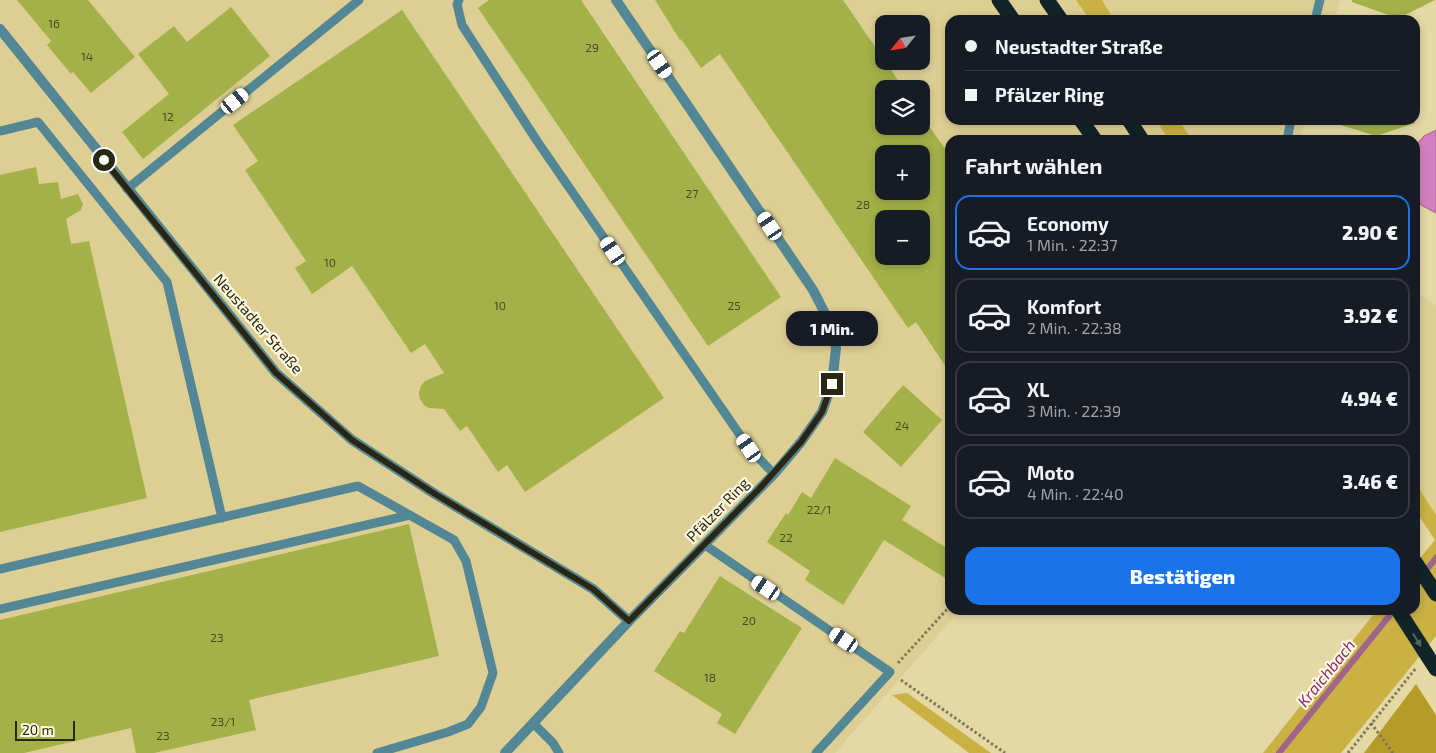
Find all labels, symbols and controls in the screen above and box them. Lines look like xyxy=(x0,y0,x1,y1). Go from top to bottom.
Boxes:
north arrow xyxy=(875,15,930,70)
map controls xyxy=(875,15,930,265)
house number: 16 xyxy=(48,16,60,30)
text: Neustadter Straße xyxy=(995,35,1163,58)
house number: 29 xyxy=(585,40,599,54)
car xyxy=(645,47,674,81)
house number: 14 xyxy=(81,49,93,63)
button: layers xyxy=(875,80,930,135)
text: Pfälzer Ring xyxy=(995,83,1104,106)
car xyxy=(218,86,251,116)
house number: 12 xyxy=(162,109,174,123)
button: + xyxy=(875,145,930,200)
route start xyxy=(93,149,115,171)
text: Fahrt wählen xyxy=(965,152,1103,178)
house number: 27 xyxy=(686,186,698,200)
house number: 28 xyxy=(856,197,870,211)
car xyxy=(755,209,784,243)
button: − xyxy=(875,210,930,265)
icon: car xyxy=(967,210,1012,255)
text: Economy xyxy=(1027,212,1109,235)
text: 2.90 € xyxy=(1342,221,1398,244)
car xyxy=(598,234,627,268)
text: 1 Min. · 22:37 xyxy=(1027,235,1118,254)
house number: 10 xyxy=(324,255,336,269)
street label: Neustadter Straße xyxy=(210,270,307,377)
icon: car xyxy=(967,293,1012,338)
text: Komfort xyxy=(1027,295,1101,318)
house number: 10 xyxy=(494,298,506,312)
house number: 25 xyxy=(727,298,741,312)
text: 3.92 € xyxy=(1343,304,1398,327)
callout: 1 Min. xyxy=(786,312,878,346)
text: 2 Min. · 22:38 xyxy=(1027,318,1122,337)
text: 1 Min. xyxy=(810,319,854,338)
route end xyxy=(821,373,843,395)
icon: car xyxy=(967,376,1012,421)
text: XL xyxy=(1027,378,1049,401)
text: 4.94 € xyxy=(1341,387,1398,410)
text: 3 Min. · 22:39 xyxy=(1027,401,1121,420)
house number: 24 xyxy=(895,418,909,432)
car xyxy=(734,431,763,465)
icon: car xyxy=(967,459,1012,504)
text: Moto xyxy=(1027,461,1075,484)
text: 3.46 € xyxy=(1342,470,1398,493)
street label: Pfälzer Ring xyxy=(682,473,753,545)
text: 4 Min. · 22:40 xyxy=(1027,484,1124,503)
house number: 22/1 xyxy=(807,502,831,516)
house number: 22 xyxy=(779,530,793,544)
button: Bestätigen xyxy=(965,547,1400,605)
car xyxy=(749,573,782,603)
house number: 20 xyxy=(742,613,756,627)
car xyxy=(827,625,860,655)
house number: 23 xyxy=(210,630,224,644)
one-way arrow xyxy=(1412,633,1422,646)
water label: Kraichbach xyxy=(1293,635,1359,710)
house number: 18 xyxy=(704,670,716,684)
house number: 23/1 xyxy=(211,714,235,728)
scale bar xyxy=(15,718,75,741)
text: 20 m xyxy=(22,721,54,738)
house number: 23 xyxy=(156,728,170,742)

